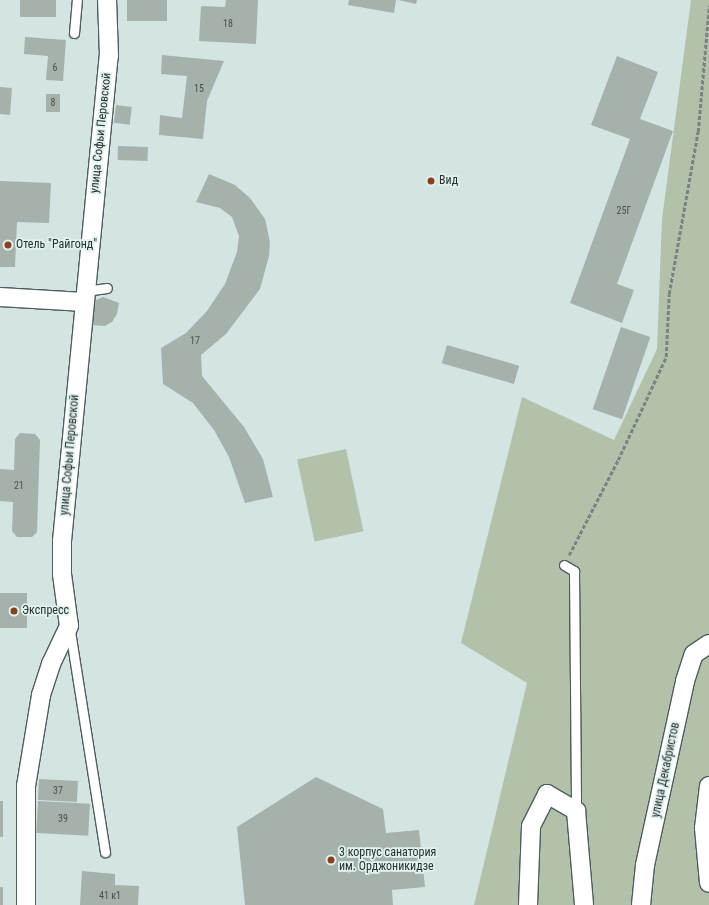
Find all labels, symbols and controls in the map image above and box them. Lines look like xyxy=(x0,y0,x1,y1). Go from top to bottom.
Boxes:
house number: 18 xyxy=(223,18,233,30)
house number: 6 xyxy=(53,62,57,74)
street label: улица Софьи Перовской xyxy=(88,72,114,194)
house number: 15 xyxy=(194,83,204,95)
house number: 8 xyxy=(51,97,55,109)
place label: Вид xyxy=(439,174,458,188)
marker: Вид xyxy=(426,176,436,186)
house number: 25Г xyxy=(617,205,631,217)
place label: Отель "Райгонд" xyxy=(16,238,97,252)
marker: Отель "Райгонд" xyxy=(3,240,13,250)
house number: 17 xyxy=(190,335,200,347)
street label: улица Софьи Перовской xyxy=(58,394,82,516)
house number: 21 xyxy=(14,480,24,492)
place label: Экспресс xyxy=(22,604,69,618)
marker: Экспресс xyxy=(9,606,19,616)
street label: улица Декабристов xyxy=(649,721,683,819)
house number: 37 xyxy=(53,785,63,797)
house number: 39 xyxy=(58,813,68,825)
place label: 3 корпус санатория им. Орджоникидзе xyxy=(339,846,436,874)
marker: 3 корпус санатория им. Орджоникидзе xyxy=(326,855,336,865)
house number: 41 к1 xyxy=(99,890,121,902)

